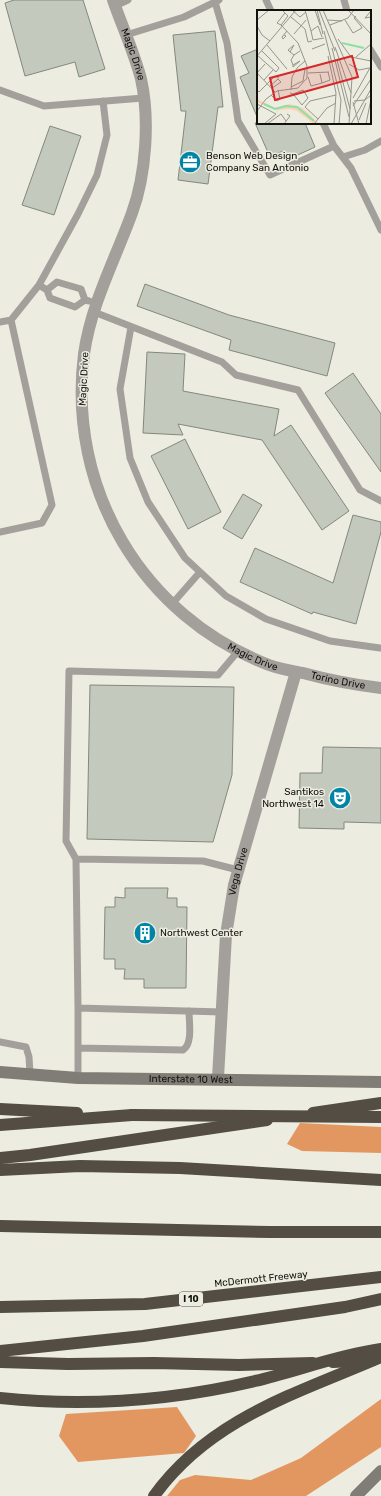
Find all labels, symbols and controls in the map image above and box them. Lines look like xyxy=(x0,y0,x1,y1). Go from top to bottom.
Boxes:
inset map xyxy=(257,10,371,124)
street label: Magic Drive xyxy=(118,27,147,82)
office icon: Benson Web Design Company San Antonio xyxy=(177,149,203,175)
place label: Benson Web Design Company San Antonio xyxy=(206,150,309,174)
street label: Magic Drive xyxy=(77,351,91,406)
street label: Magic Drive xyxy=(225,640,279,674)
street label: Torino Drive xyxy=(310,669,366,692)
theatre icon: Santikos Northwest 14 xyxy=(327,785,353,811)
place label: Santikos Northwest 14 xyxy=(262,786,324,810)
street label: Vega Drive xyxy=(226,846,251,897)
building icon: Northwest Center xyxy=(132,920,158,946)
place label: Northwest Center xyxy=(160,927,243,939)
street label: Interstate 10 West xyxy=(149,1073,233,1086)
street label: McDermott Freeway xyxy=(214,1268,309,1290)
road number: I 10 xyxy=(179,1292,203,1306)

